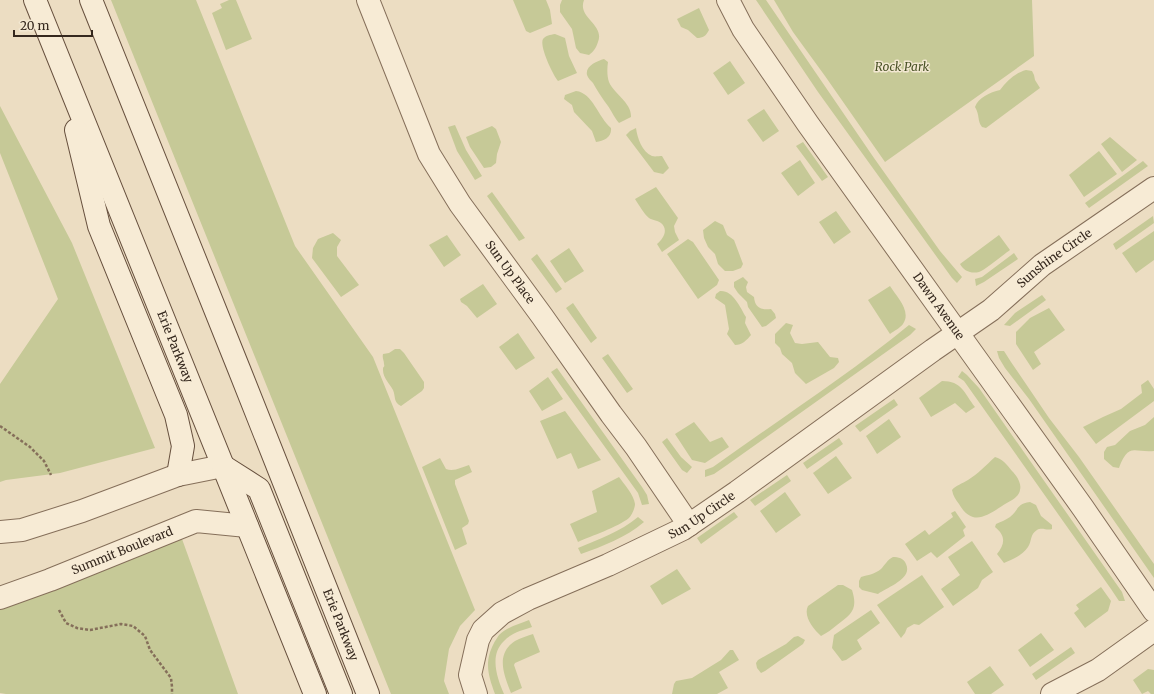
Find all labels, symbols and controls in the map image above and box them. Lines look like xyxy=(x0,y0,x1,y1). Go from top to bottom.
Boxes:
scale bar xyxy=(14,12,92,38)
text: 20 m xyxy=(20,18,49,33)
park label: Rock Park xyxy=(875,59,930,74)
street label: Sunshine Circle xyxy=(1013,225,1094,291)
street label: Sun Up Place xyxy=(482,238,538,306)
street label: Dawn Avenue xyxy=(910,270,968,342)
street label: Erie Parkway xyxy=(154,309,197,385)
street label: Sun Up Circle xyxy=(665,488,738,542)
street label: Summit Boulevard xyxy=(69,523,175,578)
street label: Erie Parkway xyxy=(320,587,362,663)

